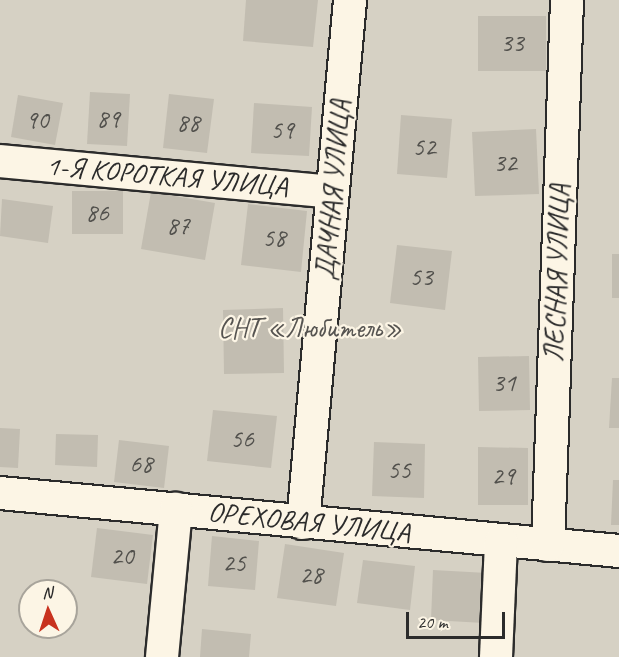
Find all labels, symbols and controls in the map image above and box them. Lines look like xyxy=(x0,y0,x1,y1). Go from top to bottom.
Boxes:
house number: 33 xyxy=(500,27,524,59)
street label: ДАЧНАЯ УЛИЦА xyxy=(308,98,358,282)
house number: 89 xyxy=(96,103,120,135)
house number: 90 xyxy=(25,104,49,136)
house number: 88 xyxy=(176,107,200,139)
house number: 59 xyxy=(270,114,294,146)
house number: 52 xyxy=(412,131,436,163)
house number: 32 xyxy=(493,147,517,179)
street label: 1-Я КОРОТКАЯ УЛИЦА xyxy=(45,149,289,203)
street label: ЛЕСНАЯ УЛИЦА xyxy=(537,183,577,363)
house number: 86 xyxy=(85,197,109,229)
house number: 87 xyxy=(166,210,190,242)
house number: 58 xyxy=(262,222,286,254)
house number: 53 xyxy=(409,261,433,293)
park label: СНТ «Любитель» xyxy=(218,311,402,345)
house number: 31 xyxy=(492,367,516,399)
house number: 56 xyxy=(230,423,254,455)
house number: 68 xyxy=(129,448,153,480)
house number: 55 xyxy=(387,454,411,486)
house number: 29 xyxy=(491,460,515,492)
street label: ОРЕХОВАЯ УЛИЦА xyxy=(207,495,411,549)
house number: 20 xyxy=(110,540,134,572)
house number: 25 xyxy=(222,547,246,579)
house number: 28 xyxy=(299,559,323,591)
north arrow xyxy=(18,579,78,639)
text: N xyxy=(42,583,53,603)
scale bar xyxy=(409,600,508,638)
text: 20 m xyxy=(417,611,448,633)

